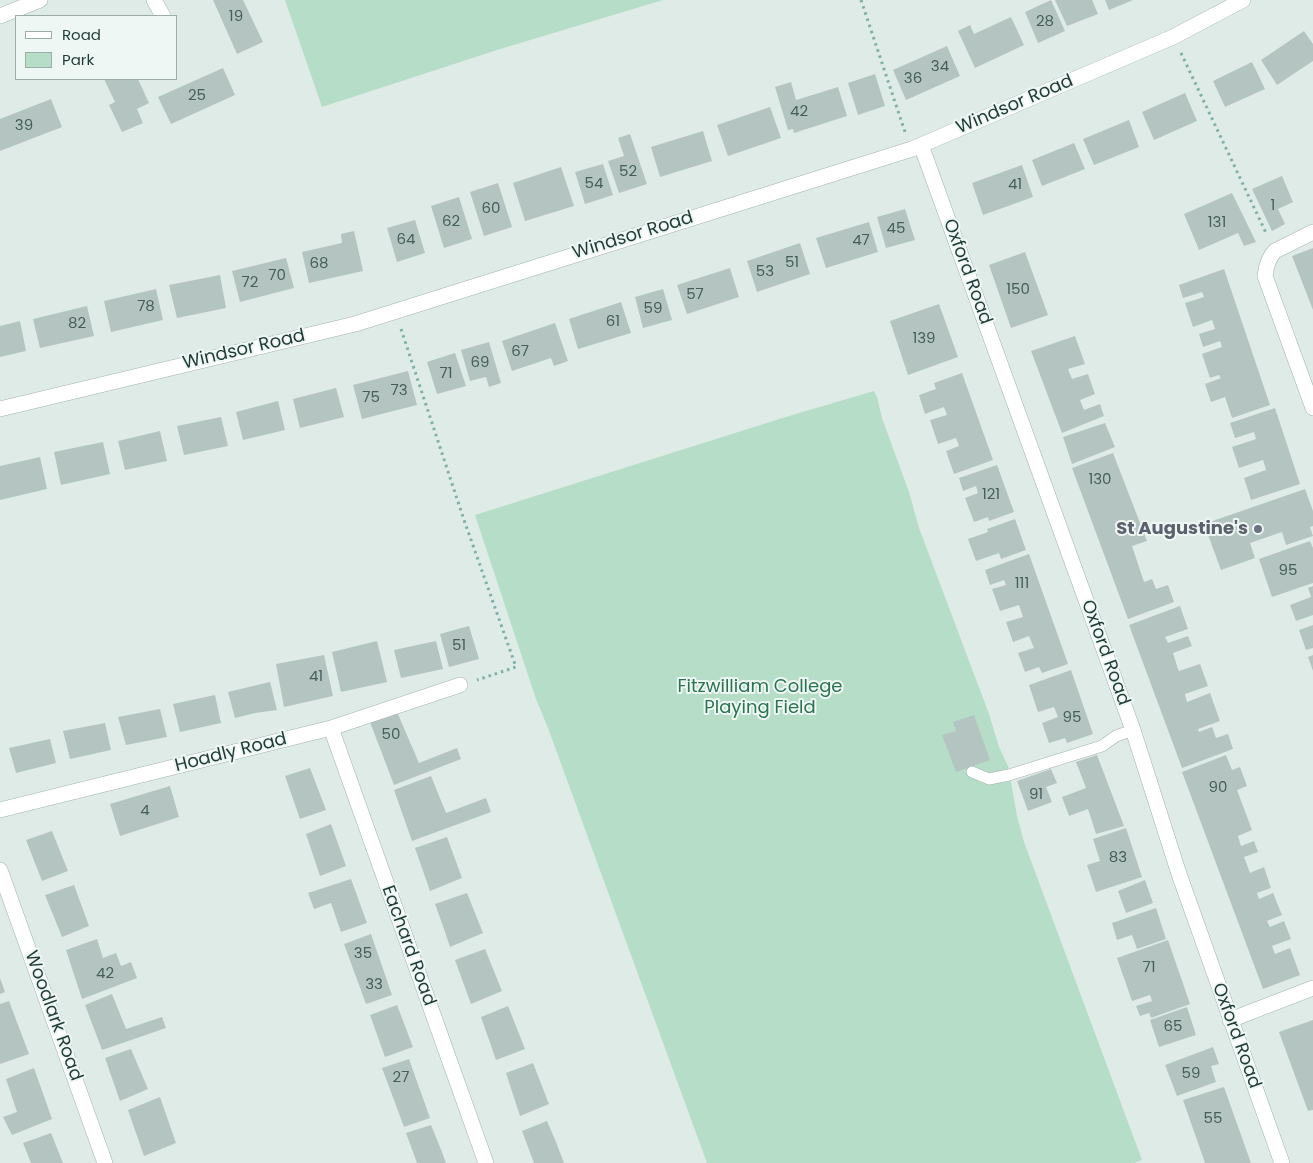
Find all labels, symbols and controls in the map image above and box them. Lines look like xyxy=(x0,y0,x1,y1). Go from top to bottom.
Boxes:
house number: 19 xyxy=(229,8,243,26)
house number: 28 xyxy=(1036,13,1054,31)
legend xyxy=(15,15,178,80)
text: Road xyxy=(62,24,101,45)
text: Park xyxy=(62,49,94,70)
house number: 34 xyxy=(931,58,949,76)
house number: 36 xyxy=(904,70,922,88)
street label: Windsor Road xyxy=(953,71,1077,139)
house number: 25 xyxy=(188,87,206,105)
house number: 42 xyxy=(790,103,808,121)
house number: 39 xyxy=(15,117,33,135)
house number: 52 xyxy=(619,163,637,181)
house number: 54 xyxy=(585,175,603,193)
house number: 41 xyxy=(1008,176,1022,194)
house number: 1 xyxy=(1271,197,1275,215)
house number: 60 xyxy=(482,200,500,218)
street label: Windsor Road xyxy=(570,207,696,265)
house number: 62 xyxy=(442,213,460,231)
house number: 131 xyxy=(1208,214,1226,232)
street label: Oxford Road xyxy=(938,216,996,328)
house number: 45 xyxy=(887,220,905,238)
house number: 64 xyxy=(397,231,415,249)
house number: 47 xyxy=(852,232,870,250)
house number: 51 xyxy=(785,254,799,272)
house number: 68 xyxy=(310,255,328,273)
house number: 53 xyxy=(756,263,774,281)
house number: 70 xyxy=(268,267,286,285)
house number: 72 xyxy=(242,274,258,292)
house number: 150 xyxy=(1006,281,1030,299)
house number: 57 xyxy=(686,286,704,304)
house number: 78 xyxy=(137,298,155,316)
house number: 59 xyxy=(644,300,662,318)
house number: 61 xyxy=(606,313,620,331)
house number: 82 xyxy=(68,315,86,333)
street label: Windsor Road xyxy=(181,325,307,375)
house number: 139 xyxy=(912,330,936,348)
house number: 67 xyxy=(511,343,529,361)
house number: 69 xyxy=(471,354,489,372)
house number: 71 xyxy=(440,365,452,383)
house number: 73 xyxy=(390,382,408,400)
house number: 75 xyxy=(362,389,380,407)
house number: 130 xyxy=(1088,471,1112,489)
house number: 121 xyxy=(982,486,1000,504)
place label: St Augustine's xyxy=(1116,518,1248,540)
marker: St Augustine's xyxy=(1252,523,1264,535)
house number: 95 xyxy=(1279,562,1297,580)
house number: 111 xyxy=(1015,575,1029,593)
street label: Oxford Road xyxy=(1076,597,1134,709)
house number: 51 xyxy=(452,637,466,655)
house number: 41 xyxy=(309,668,323,686)
park label: Fitzwilliam College Playing Field xyxy=(678,676,842,719)
house number: 95 xyxy=(1063,709,1081,727)
house number: 50 xyxy=(382,726,400,744)
street label: Hoadly Road xyxy=(173,729,289,777)
house number: 90 xyxy=(1209,779,1227,797)
house number: 91 xyxy=(1029,786,1043,804)
house number: 4 xyxy=(140,802,150,820)
house number: 83 xyxy=(1109,849,1127,867)
street label: Eachard Road xyxy=(376,883,440,1009)
house number: 35 xyxy=(354,945,372,963)
street label: Woodlark Road xyxy=(19,948,87,1084)
house number: 71 xyxy=(1143,959,1155,977)
house number: 42 xyxy=(96,965,114,983)
house number: 33 xyxy=(365,976,383,994)
street label: Oxford Road xyxy=(1207,980,1265,1092)
house number: 65 xyxy=(1164,1018,1182,1036)
house number: 59 xyxy=(1182,1065,1200,1083)
house number: 27 xyxy=(393,1069,409,1087)
house number: 55 xyxy=(1204,1110,1222,1128)

